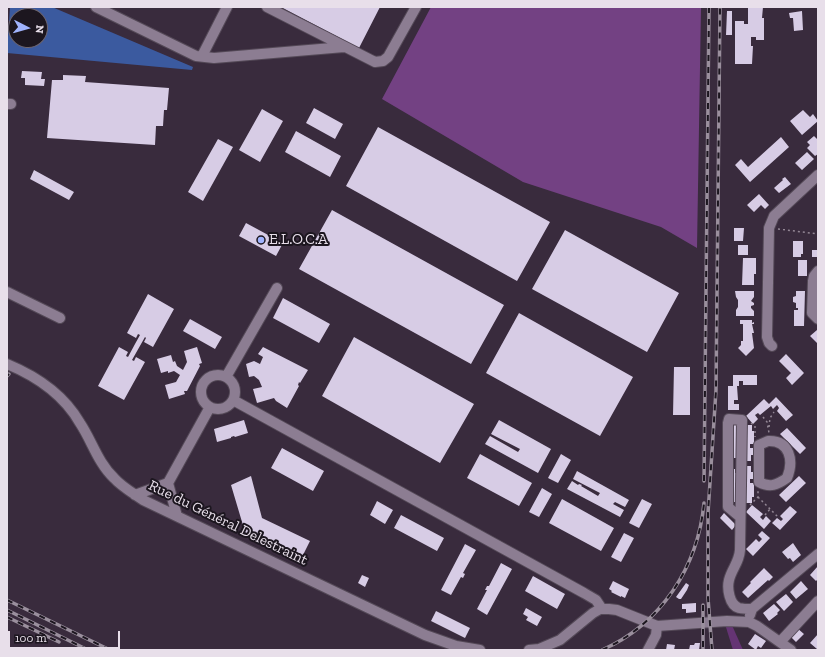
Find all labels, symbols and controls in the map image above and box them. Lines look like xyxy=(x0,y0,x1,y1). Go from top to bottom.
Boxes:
north arrow xyxy=(8,8,48,48)
text: N xyxy=(33,24,46,34)
place label: E.L.O.C.A xyxy=(269,231,328,249)
marker: E.L.O.C.A xyxy=(256,235,266,245)
street label: Rue du Général Delestraint xyxy=(145,477,311,569)
scale bar xyxy=(10,623,122,649)
text: 100 m xyxy=(15,631,47,645)

